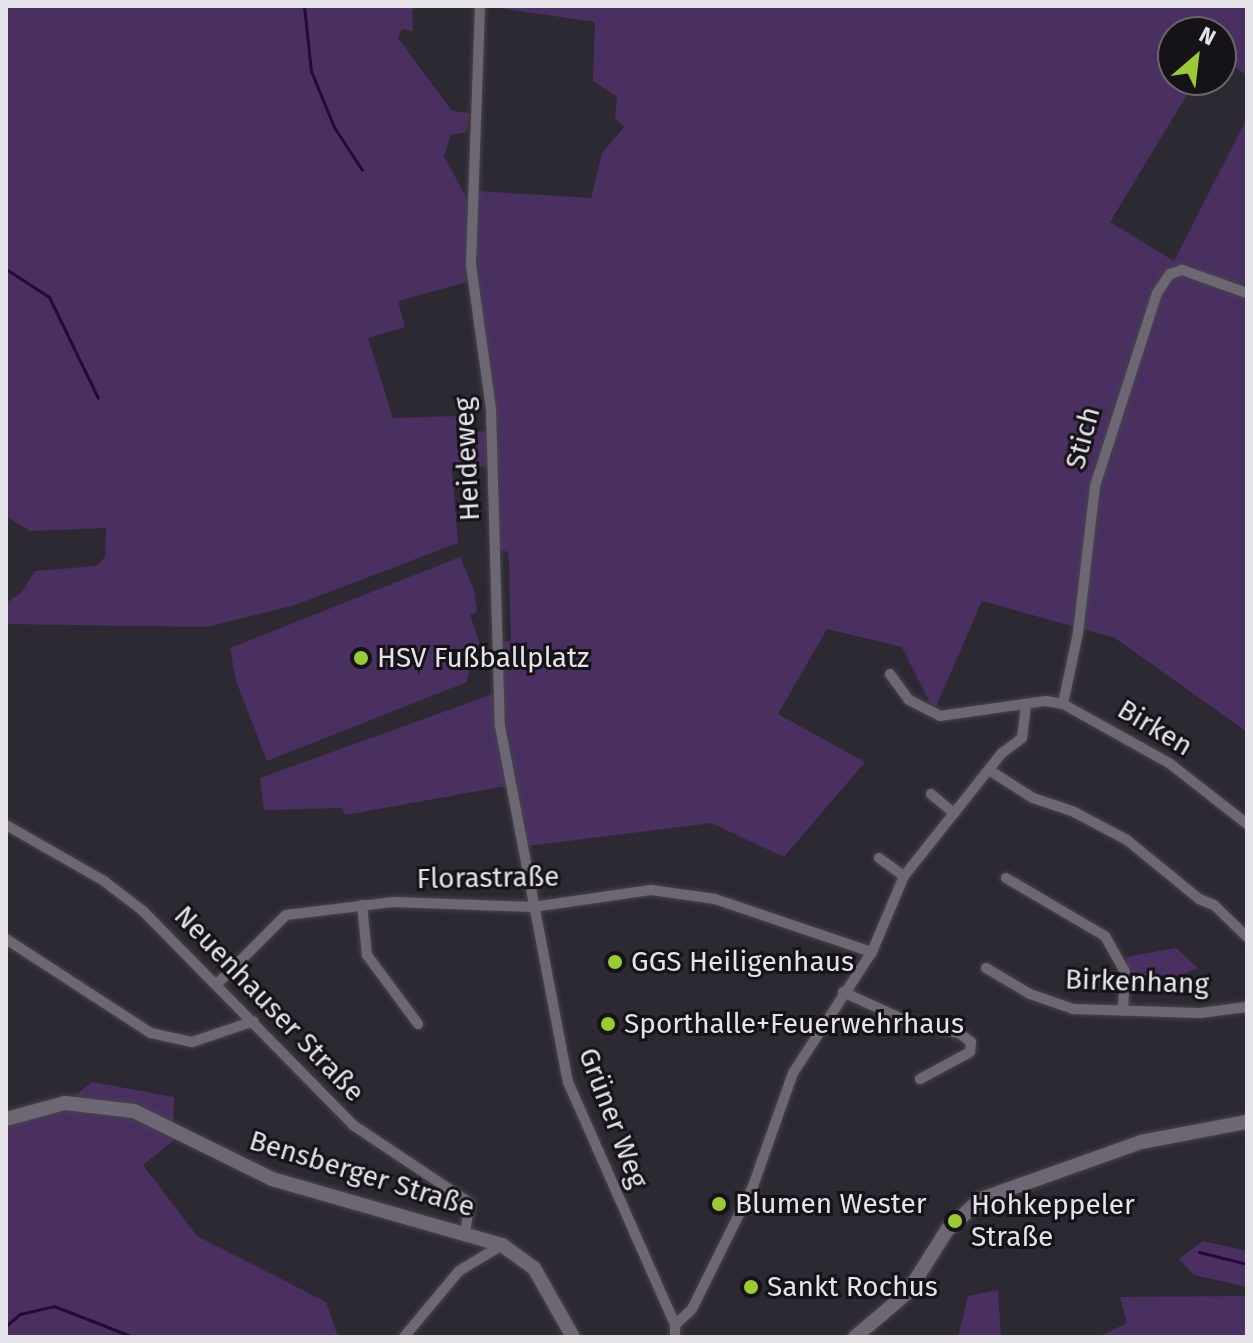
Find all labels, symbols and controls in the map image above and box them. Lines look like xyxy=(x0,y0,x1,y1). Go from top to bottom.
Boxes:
north arrow xyxy=(1157,16,1237,96)
text: N xyxy=(1195,21,1220,51)
street label: Heideweg xyxy=(447,396,487,522)
street label: Stich xyxy=(1059,403,1107,473)
place label: HSV Fußballplatz xyxy=(377,641,589,675)
marker: HSV Fußballplatz xyxy=(352,649,370,667)
street label: Birken xyxy=(1111,693,1199,763)
street label: Florastraße xyxy=(416,860,560,896)
street label: Neuenhauser Straße xyxy=(167,899,371,1109)
place label: GGS Heiligenhaus xyxy=(631,945,854,979)
marker: GGS Heiligenhaus xyxy=(606,953,624,971)
street label: Birkenhang xyxy=(1064,963,1210,1001)
place label: Sporthalle+Feuerwehrhaus xyxy=(624,1007,964,1041)
marker: Sporthalle+Feuerwehrhaus xyxy=(599,1015,617,1033)
street label: Grüner Weg xyxy=(571,1043,655,1193)
street label: Bensberger Straße xyxy=(245,1124,479,1224)
place label: Blumen Wester xyxy=(735,1187,927,1221)
place label: Hohkeppeler Straße xyxy=(971,1188,1135,1254)
marker: Blumen Wester xyxy=(710,1195,728,1213)
marker: Hohkeppeler Straße xyxy=(946,1212,964,1230)
place label: Sankt Rochus xyxy=(767,1270,938,1304)
marker: Sankt Rochus xyxy=(742,1278,760,1296)

